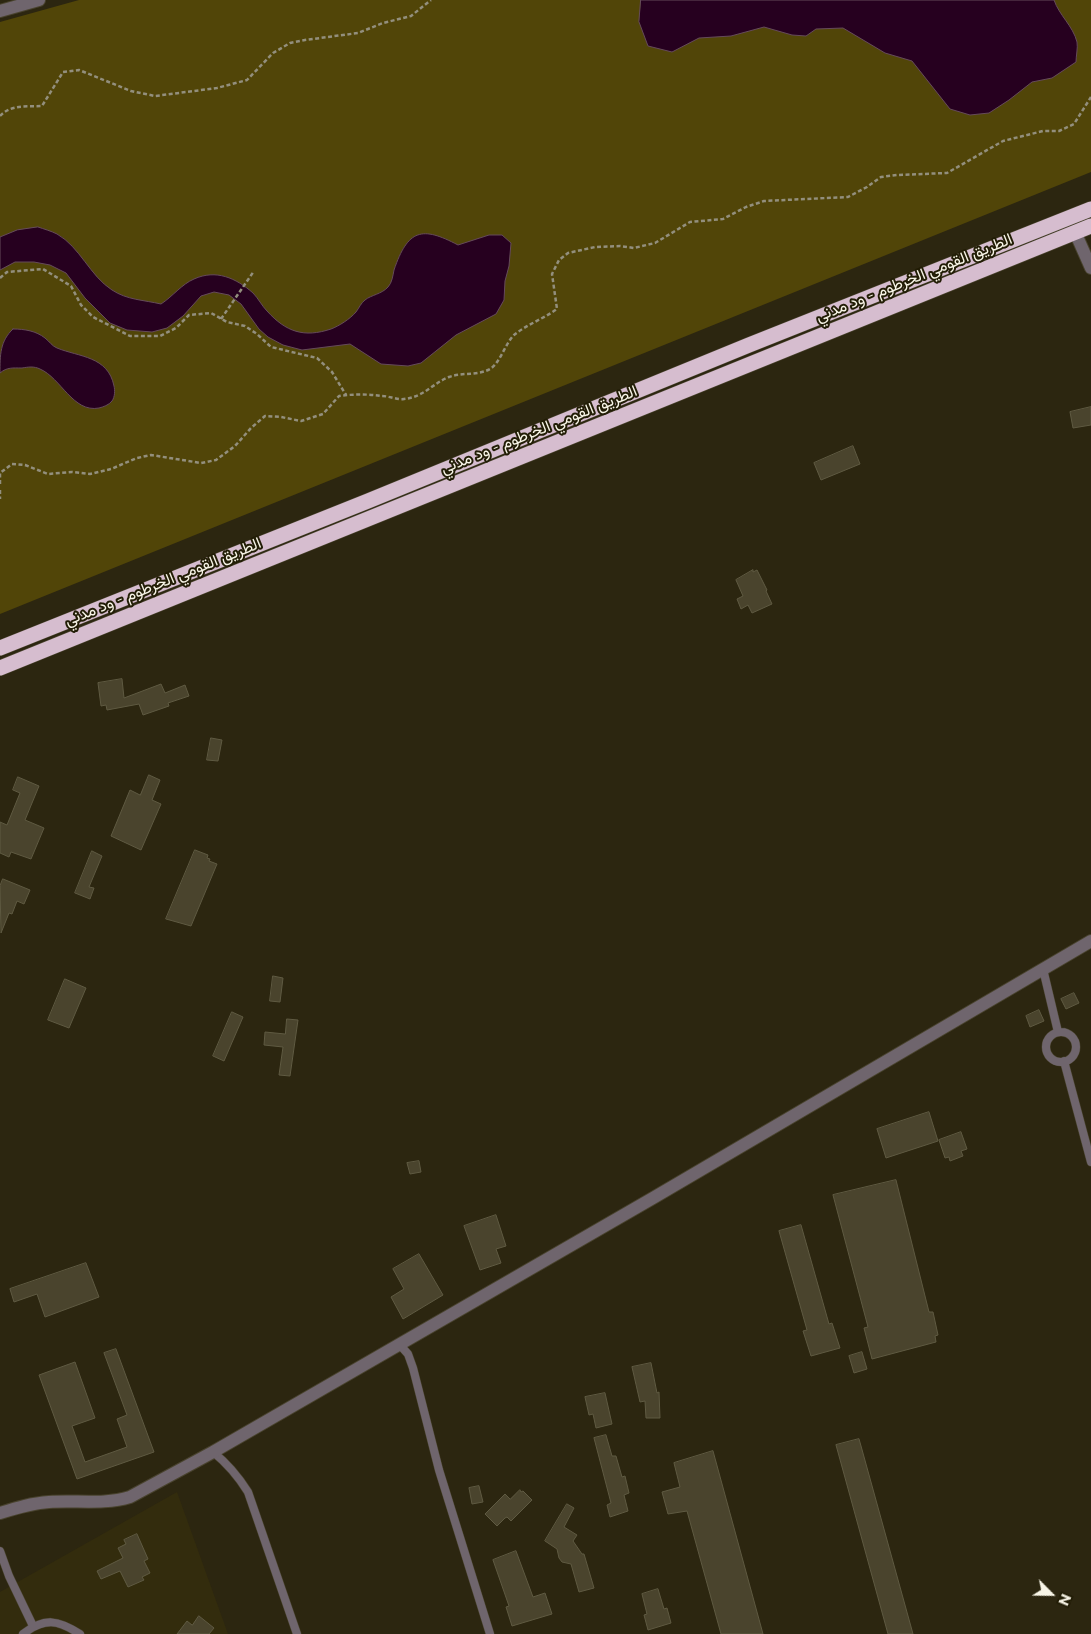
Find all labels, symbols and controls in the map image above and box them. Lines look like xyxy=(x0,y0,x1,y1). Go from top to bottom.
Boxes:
street label: الطريق القومي الخرطوم - ود مدني xyxy=(813,230,1015,326)
street label: الطريق القومي الخرطوم - ود مدني xyxy=(438,382,640,478)
street label: الطريق القومي الخرطوم - ود مدني xyxy=(62,534,264,630)
north arrow xyxy=(1026,1569,1076,1619)
text: N xyxy=(1054,1591,1075,1609)

